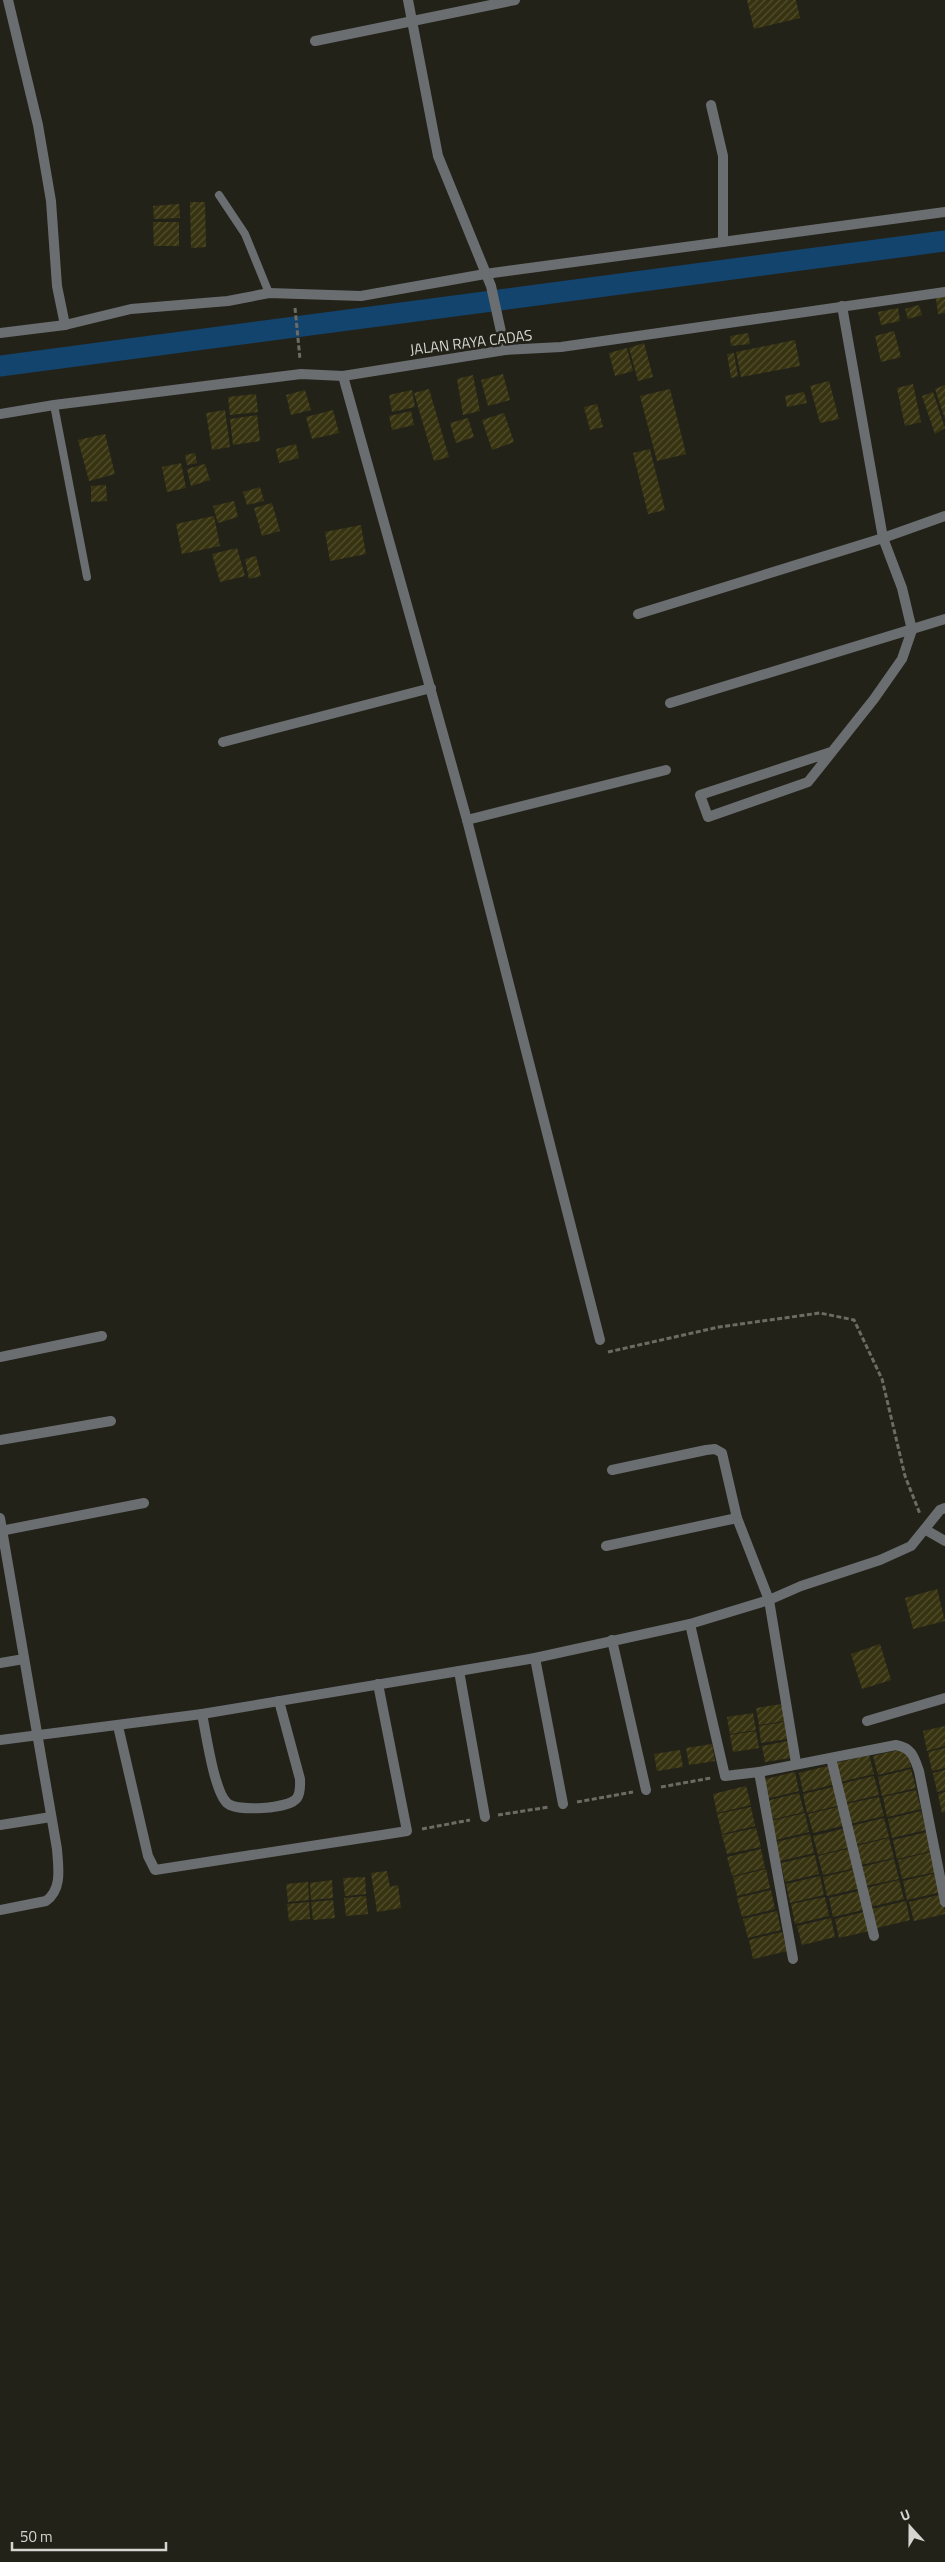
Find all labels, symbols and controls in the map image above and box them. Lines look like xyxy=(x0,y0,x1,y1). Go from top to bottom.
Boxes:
street label: JALAN RAYA CADAS xyxy=(408,323,534,361)
north arrow xyxy=(885,2502,935,2552)
text: U xyxy=(897,2503,913,2526)
scale bar xyxy=(12,2520,166,2552)
text: 50 m xyxy=(20,2525,53,2548)

